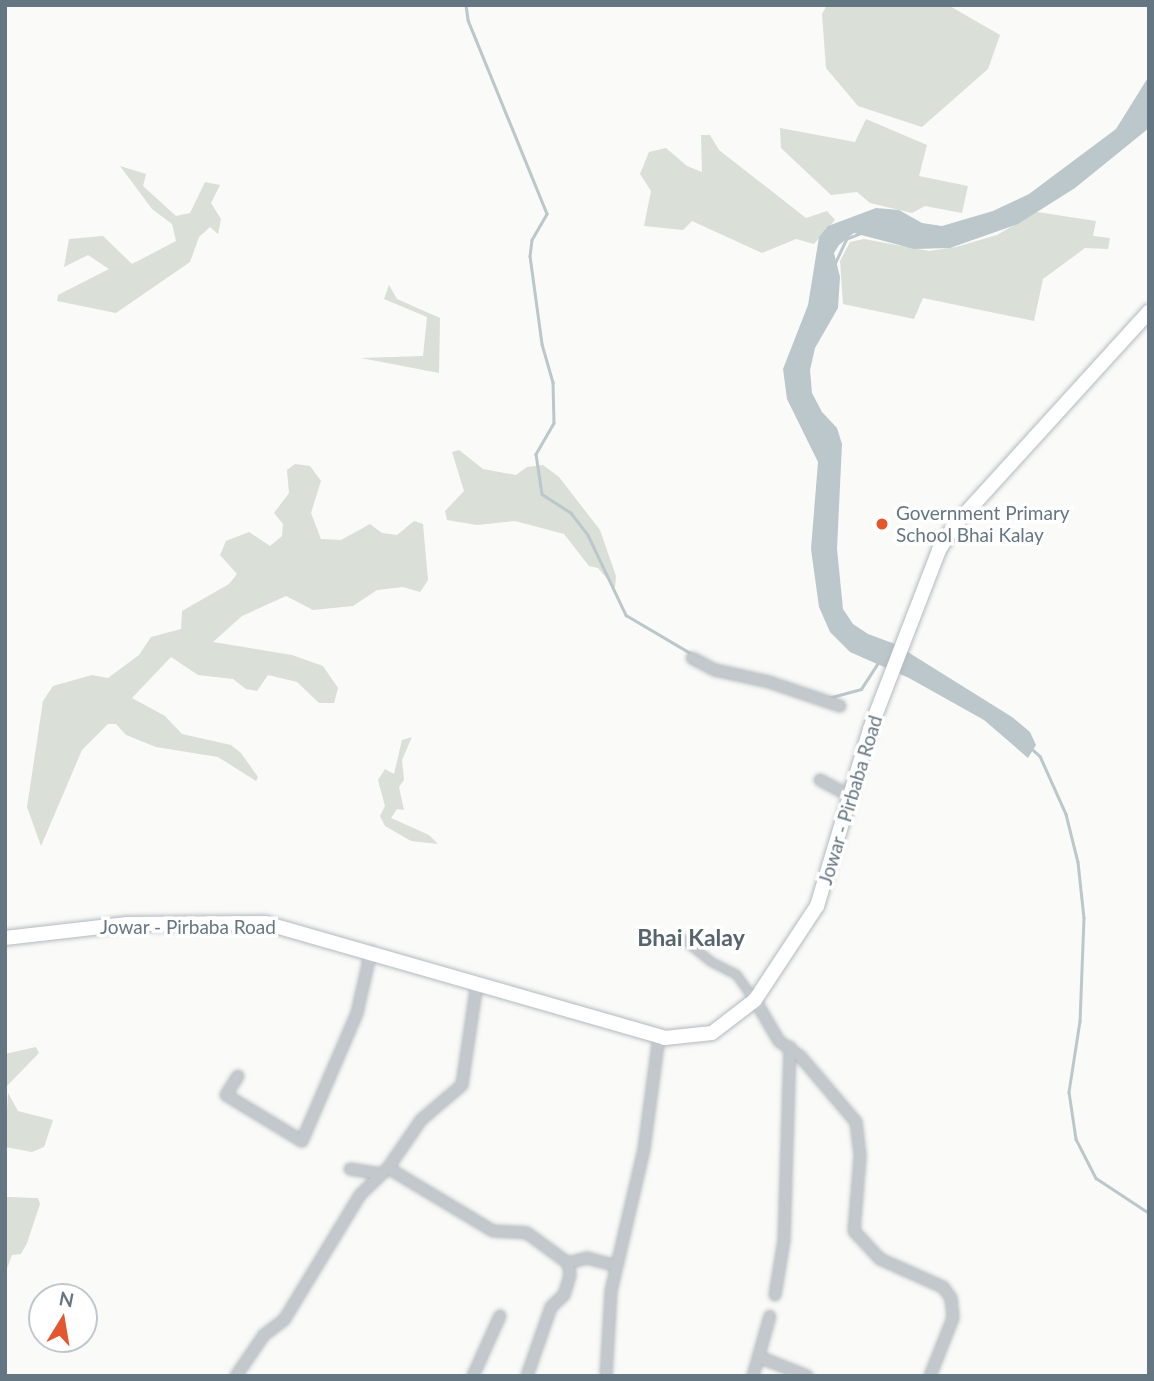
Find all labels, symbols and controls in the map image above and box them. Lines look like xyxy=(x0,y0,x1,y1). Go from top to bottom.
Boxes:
place label: Government Primary School Bhai Kalay xyxy=(896,502,1070,546)
marker: Government Primary School Bhai Kalay xyxy=(874,516,890,532)
street label: Jowar - Pirbaba Road xyxy=(813,712,887,888)
street label: Jowar - Pirbaba Road xyxy=(100,916,276,938)
district label: Bhai Kalay xyxy=(637,923,745,951)
north arrow xyxy=(28,1283,98,1353)
text: N xyxy=(57,1286,76,1312)

